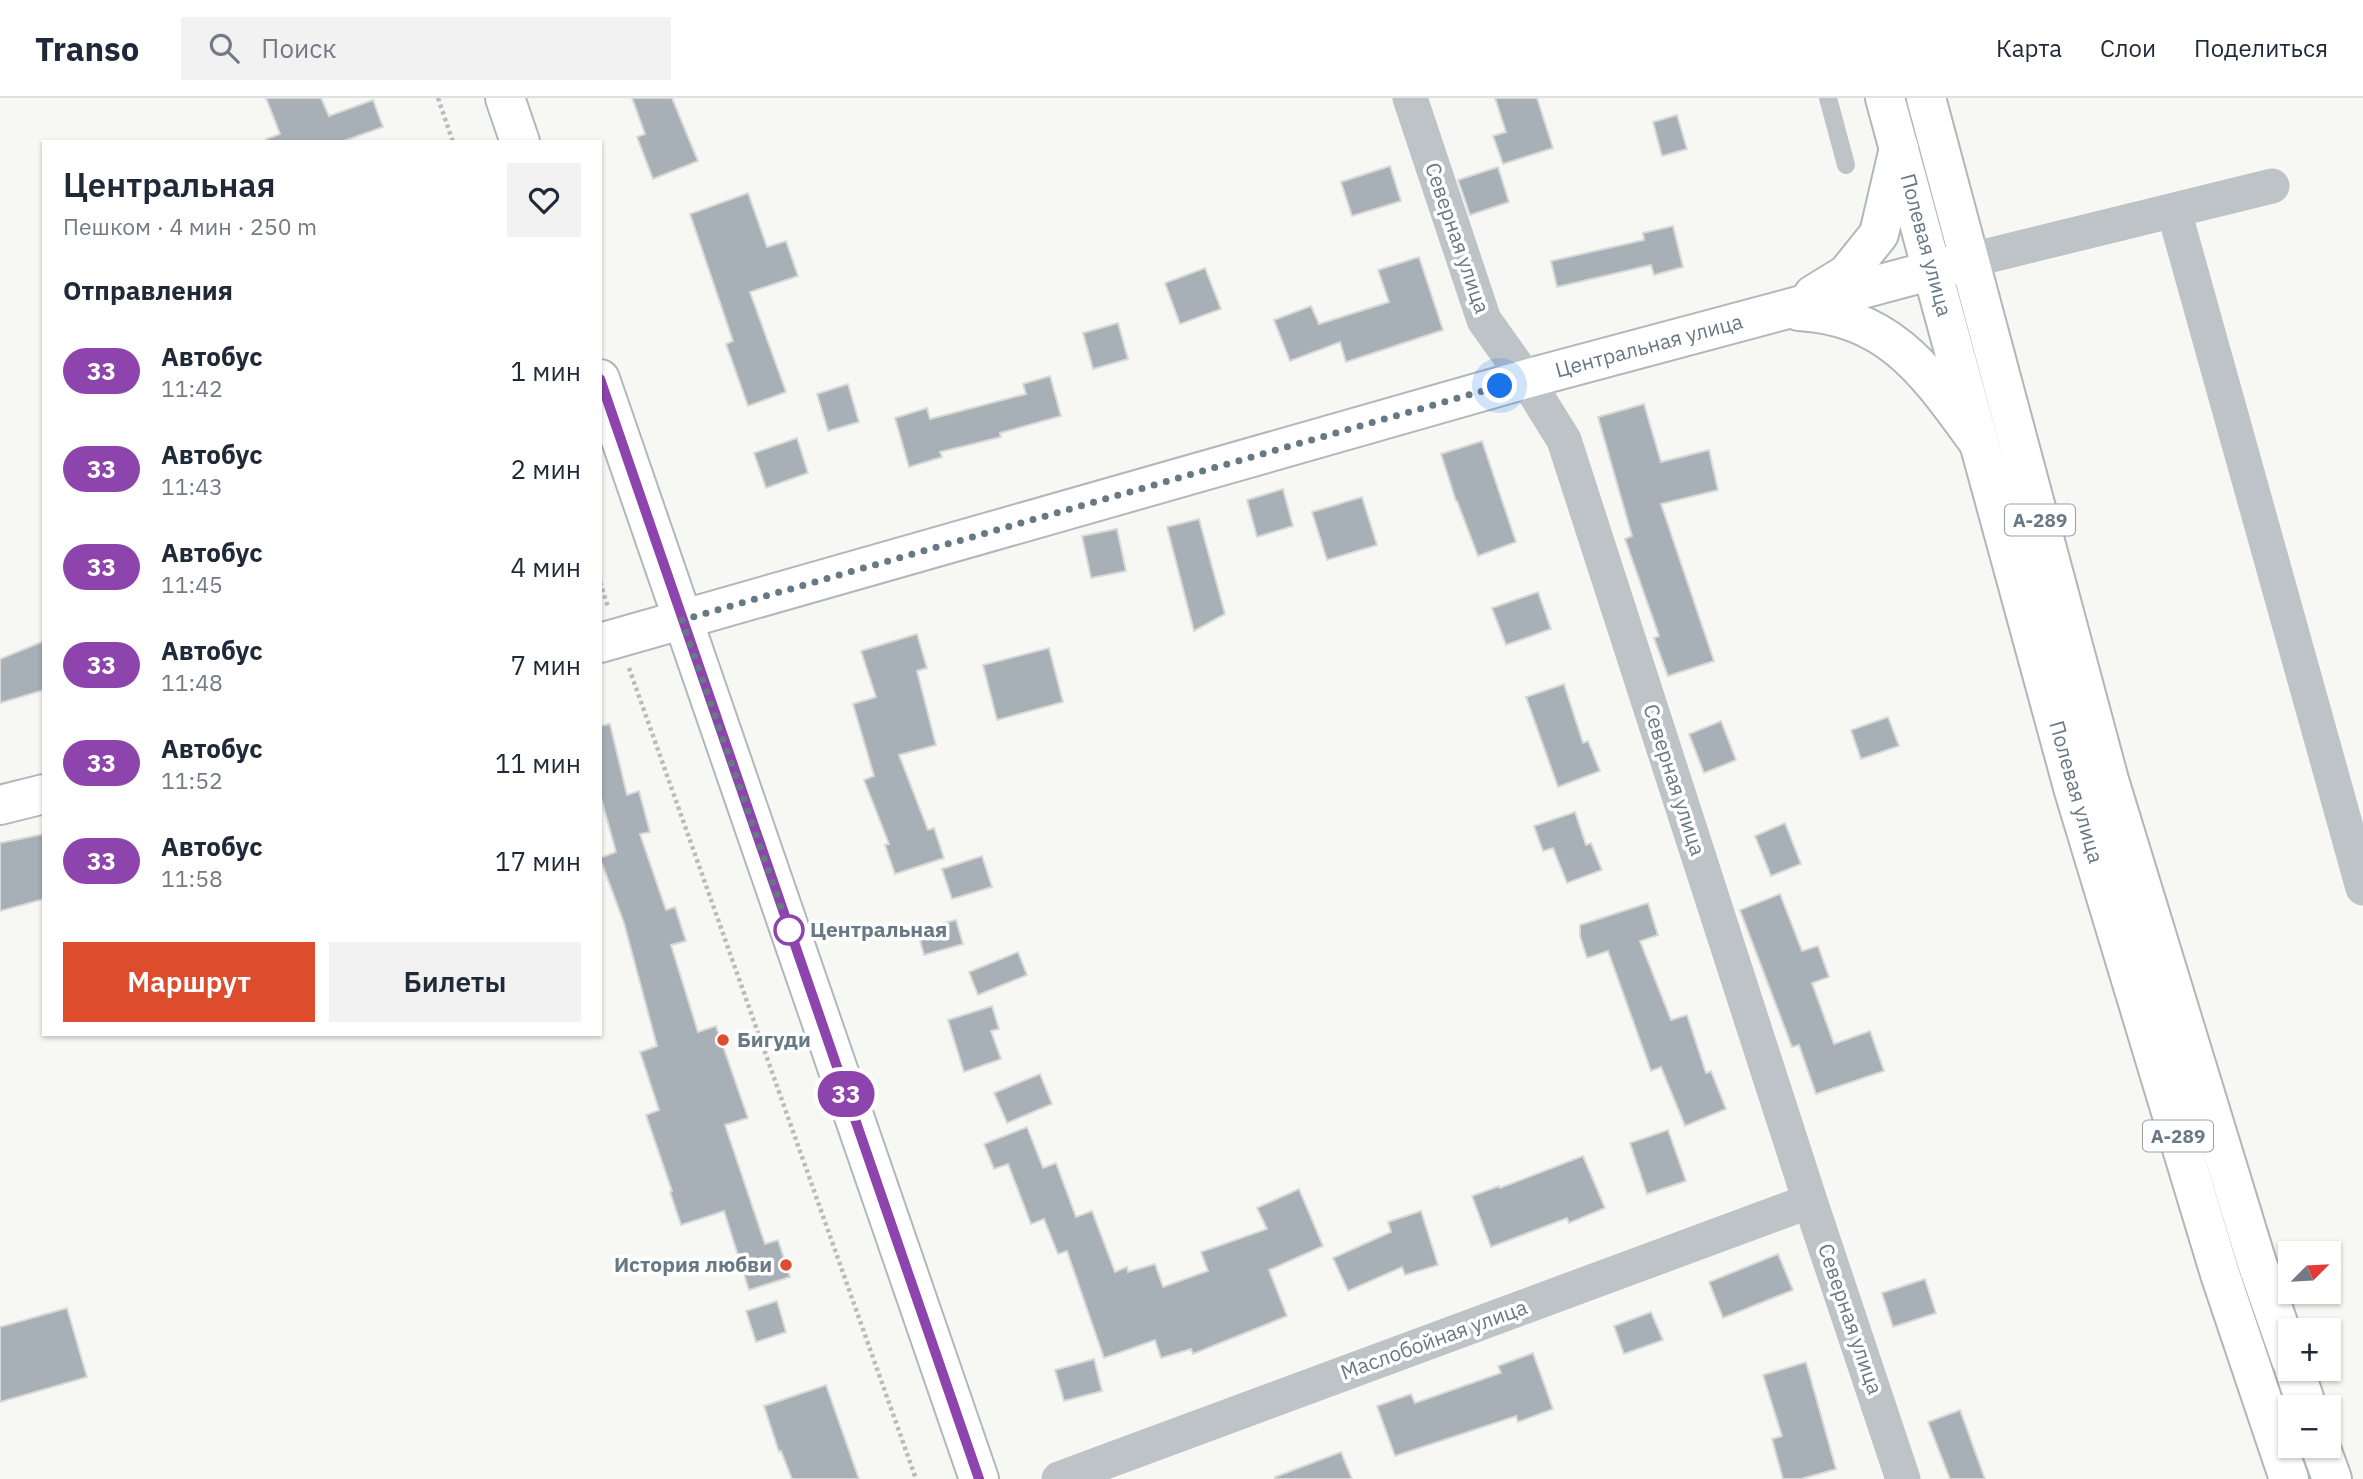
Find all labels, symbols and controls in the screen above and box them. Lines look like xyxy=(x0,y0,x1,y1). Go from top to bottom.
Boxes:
search box xyxy=(181,17,671,80)
text: Transo xyxy=(35,27,139,70)
icon: search xyxy=(205,29,243,67)
text: Поиск xyxy=(261,31,337,65)
text: Карта xyxy=(1996,32,2062,64)
text: Слои xyxy=(2100,32,2156,64)
text: Поделиться xyxy=(2194,32,2328,64)
street label: Северная улица xyxy=(1419,158,1497,317)
text: Центральная xyxy=(63,163,276,206)
button: heart xyxy=(507,163,581,237)
street label: Полевая улица xyxy=(1894,170,1959,319)
text: Пешком · 4 мин · 250 m xyxy=(63,211,317,241)
text: Отправления xyxy=(63,273,233,307)
street label: Центральная улица xyxy=(1552,306,1746,384)
text: Автобус xyxy=(161,339,263,373)
text: 1 мин xyxy=(511,354,581,388)
text: 33 xyxy=(87,355,116,387)
your location xyxy=(1482,368,1517,403)
text: 11:42 xyxy=(161,373,223,403)
text: Автобус xyxy=(161,437,263,471)
text: 2 мин xyxy=(511,452,581,486)
text: 33 xyxy=(87,453,116,485)
text: 11:43 xyxy=(161,471,223,501)
road number: А-289 xyxy=(2005,504,2075,536)
text: Автобус xyxy=(161,535,263,569)
text: 4 мин xyxy=(511,550,581,584)
text: 33 xyxy=(87,551,116,583)
text: 11:45 xyxy=(161,569,223,599)
text: Автобус xyxy=(161,633,263,667)
text: 7 мин xyxy=(511,648,581,682)
text: 33 xyxy=(87,649,116,681)
text: 11:48 xyxy=(161,667,223,697)
street label: Северная улица xyxy=(1637,700,1713,859)
street label: Полевая улица xyxy=(2043,717,2111,866)
text: Автобус xyxy=(161,731,263,765)
text: 11 мин xyxy=(495,746,581,780)
text: 33 xyxy=(87,747,116,779)
text: 11:52 xyxy=(161,765,223,795)
text: Автобус xyxy=(161,829,263,863)
text: 17 мин xyxy=(495,844,581,878)
text: 33 xyxy=(87,845,116,877)
text: 11:58 xyxy=(161,863,223,893)
marker: Центральная xyxy=(774,915,804,945)
place label: Центральная xyxy=(810,915,947,943)
button: Маршрут xyxy=(63,942,315,1022)
button: Билеты xyxy=(329,942,581,1022)
place label: Бигуди xyxy=(737,1025,811,1053)
marker: Бигуди xyxy=(715,1032,731,1048)
line badge: 33 xyxy=(814,1071,878,1117)
text: 33 xyxy=(832,1078,860,1110)
road number: А-289 xyxy=(2143,1120,2213,1152)
street label: Северная улица xyxy=(1812,1239,1890,1398)
north arrow xyxy=(2278,1241,2342,1304)
map controls xyxy=(2278,1241,2341,1458)
place label: История любви xyxy=(614,1250,772,1278)
marker: История любви xyxy=(778,1257,794,1273)
street label: Маслобойная улица xyxy=(1337,1292,1531,1386)
button: + xyxy=(2278,1318,2341,1381)
button: − xyxy=(2278,1395,2341,1458)

